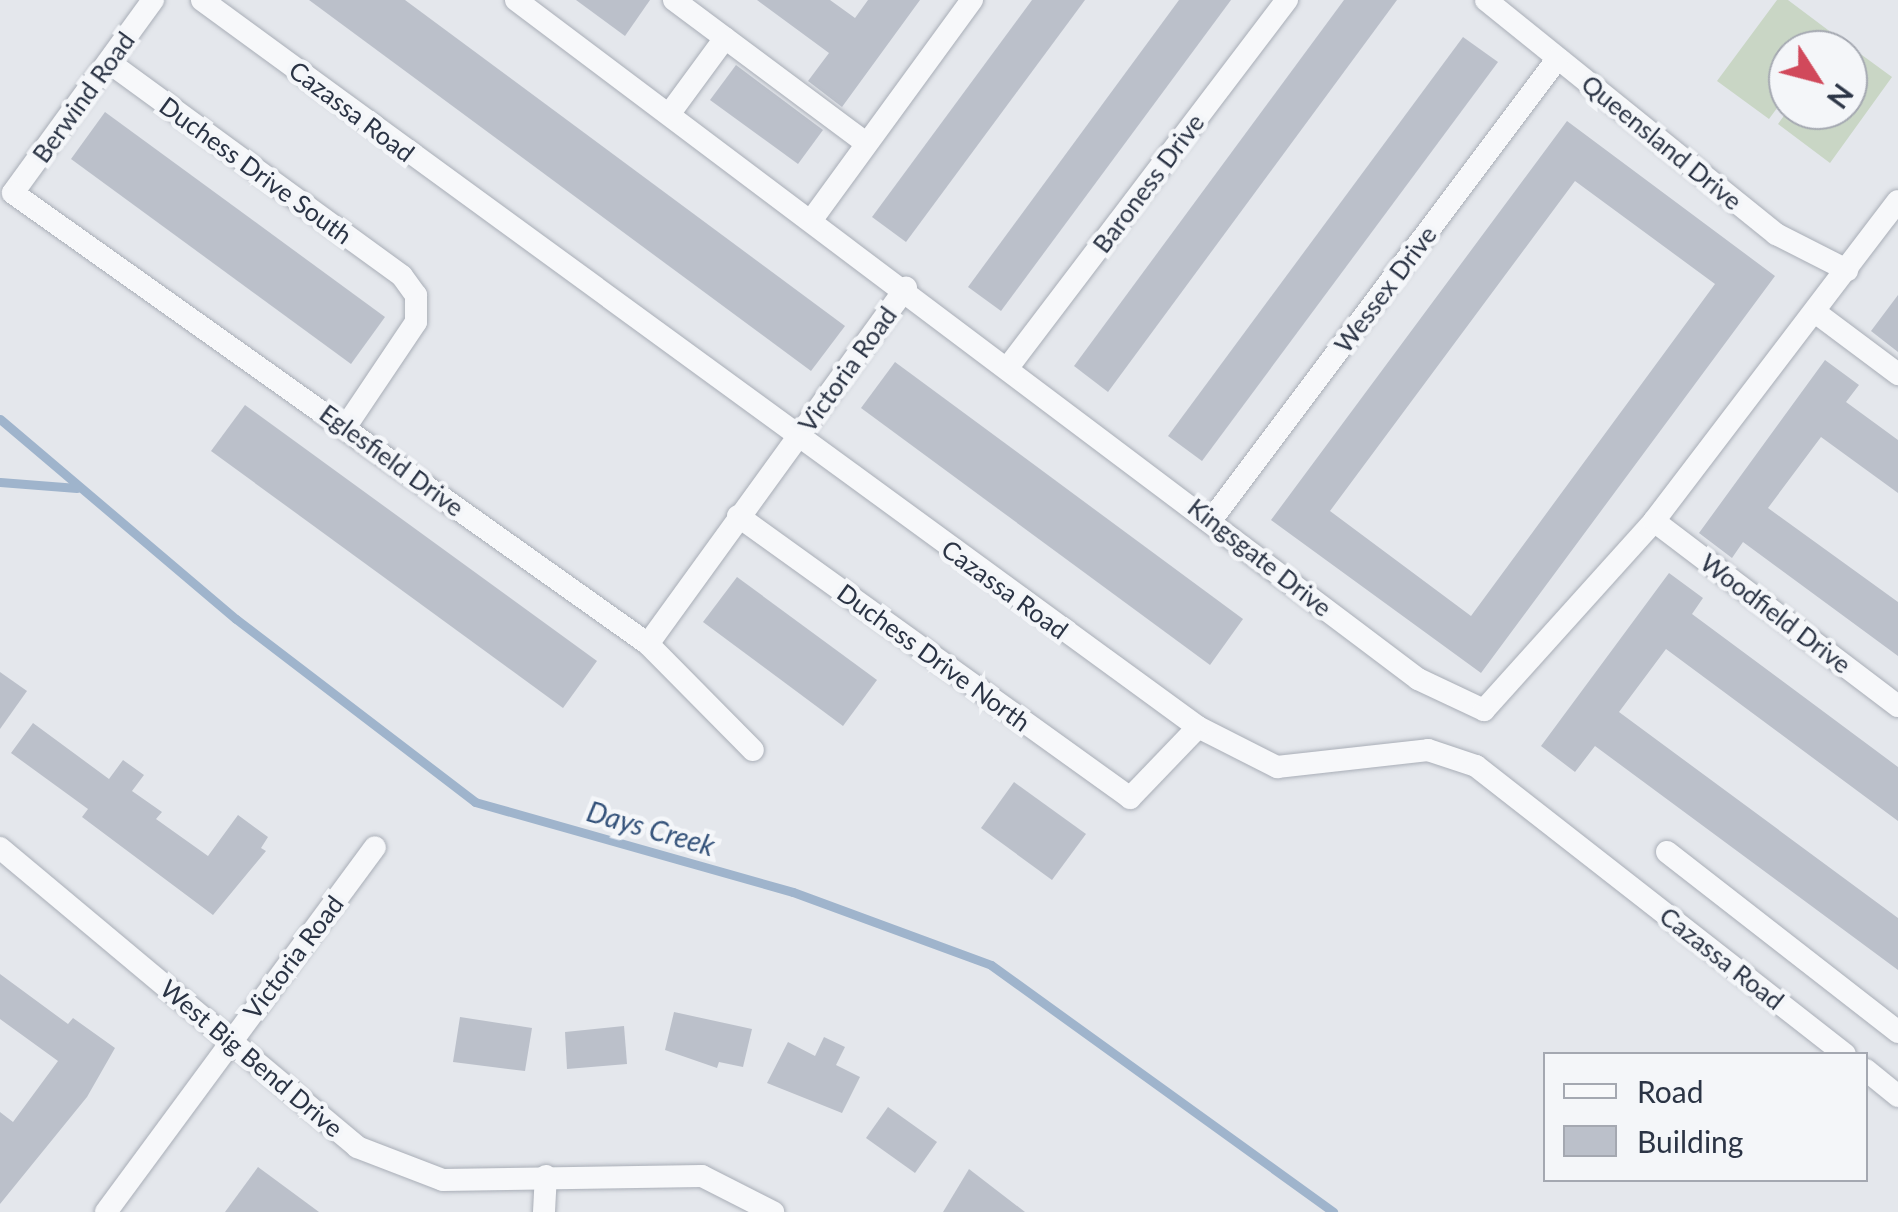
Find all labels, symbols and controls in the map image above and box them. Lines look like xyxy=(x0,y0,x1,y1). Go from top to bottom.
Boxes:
street label: Berwind Road xyxy=(26,26,140,168)
north arrow xyxy=(1768,30,1868,130)
street label: Cazassa Road xyxy=(284,54,420,168)
street label: Queensland Drive xyxy=(1576,68,1748,216)
text: N xyxy=(1821,78,1861,115)
street label: Duchess Drive South xyxy=(154,90,358,250)
street label: Baroness Drive xyxy=(1086,108,1210,258)
street label: Wessex Drive xyxy=(1328,220,1442,358)
street label: Victoria Road xyxy=(792,301,902,437)
street label: Eglesfield Drive xyxy=(314,398,470,522)
street label: Kingsgate Drive xyxy=(1182,492,1338,622)
street label: Cazassa Road xyxy=(936,533,1074,645)
street label: Woodfield Drive xyxy=(1695,547,1857,679)
street label: Duchess Drive North xyxy=(832,577,1036,737)
water label: Days Creek xyxy=(583,794,719,862)
street label: Victoria Road xyxy=(237,889,349,1025)
street label: Cazassa Road xyxy=(1654,900,1790,1016)
street label: West Big Bend Drive xyxy=(155,973,349,1143)
legend xyxy=(1543,1052,1868,1182)
text: Road xyxy=(1637,1073,1704,1109)
text: Building xyxy=(1637,1123,1743,1159)

